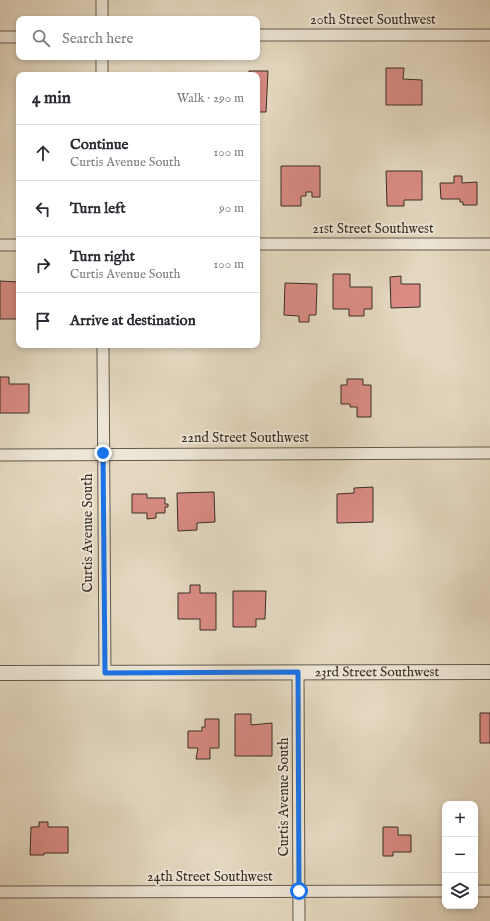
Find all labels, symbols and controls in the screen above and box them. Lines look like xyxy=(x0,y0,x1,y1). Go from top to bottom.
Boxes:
street label: 20th Street Southwest xyxy=(310,11,436,29)
search box xyxy=(16,16,260,60)
icon: search xyxy=(30,27,52,49)
text: Search here xyxy=(62,29,133,48)
text: 4 min xyxy=(32,88,71,109)
text: Walk · 290 m xyxy=(177,90,244,107)
text: Continue xyxy=(70,135,128,154)
icon: ahead xyxy=(32,142,54,164)
text: 100 m xyxy=(214,144,244,161)
text: Curtis Avenue South xyxy=(70,154,180,171)
icon: left xyxy=(32,198,54,220)
text: Turn left xyxy=(70,199,126,218)
text: 90 m xyxy=(219,200,244,217)
street label: 21st Street Southwest xyxy=(312,220,434,238)
text: Turn right xyxy=(70,247,135,266)
icon: right xyxy=(32,254,54,276)
text: 100 m xyxy=(214,256,244,273)
text: Curtis Avenue South xyxy=(70,266,180,283)
icon: arrive xyxy=(32,310,54,332)
text: Arrive at destination xyxy=(70,311,196,330)
street label: 22nd Street Southwest xyxy=(181,429,309,447)
route end xyxy=(94,444,112,462)
street label: Curtis Avenue South xyxy=(79,473,97,592)
street label: 23rd Street Southwest xyxy=(315,663,440,681)
street label: Curtis Avenue South xyxy=(275,737,293,856)
map controls xyxy=(442,801,478,909)
button: + xyxy=(442,801,478,837)
button: − xyxy=(442,837,478,873)
street label: 24th Street Southwest xyxy=(147,868,273,886)
button: layers xyxy=(442,873,478,909)
route start xyxy=(290,882,308,900)

